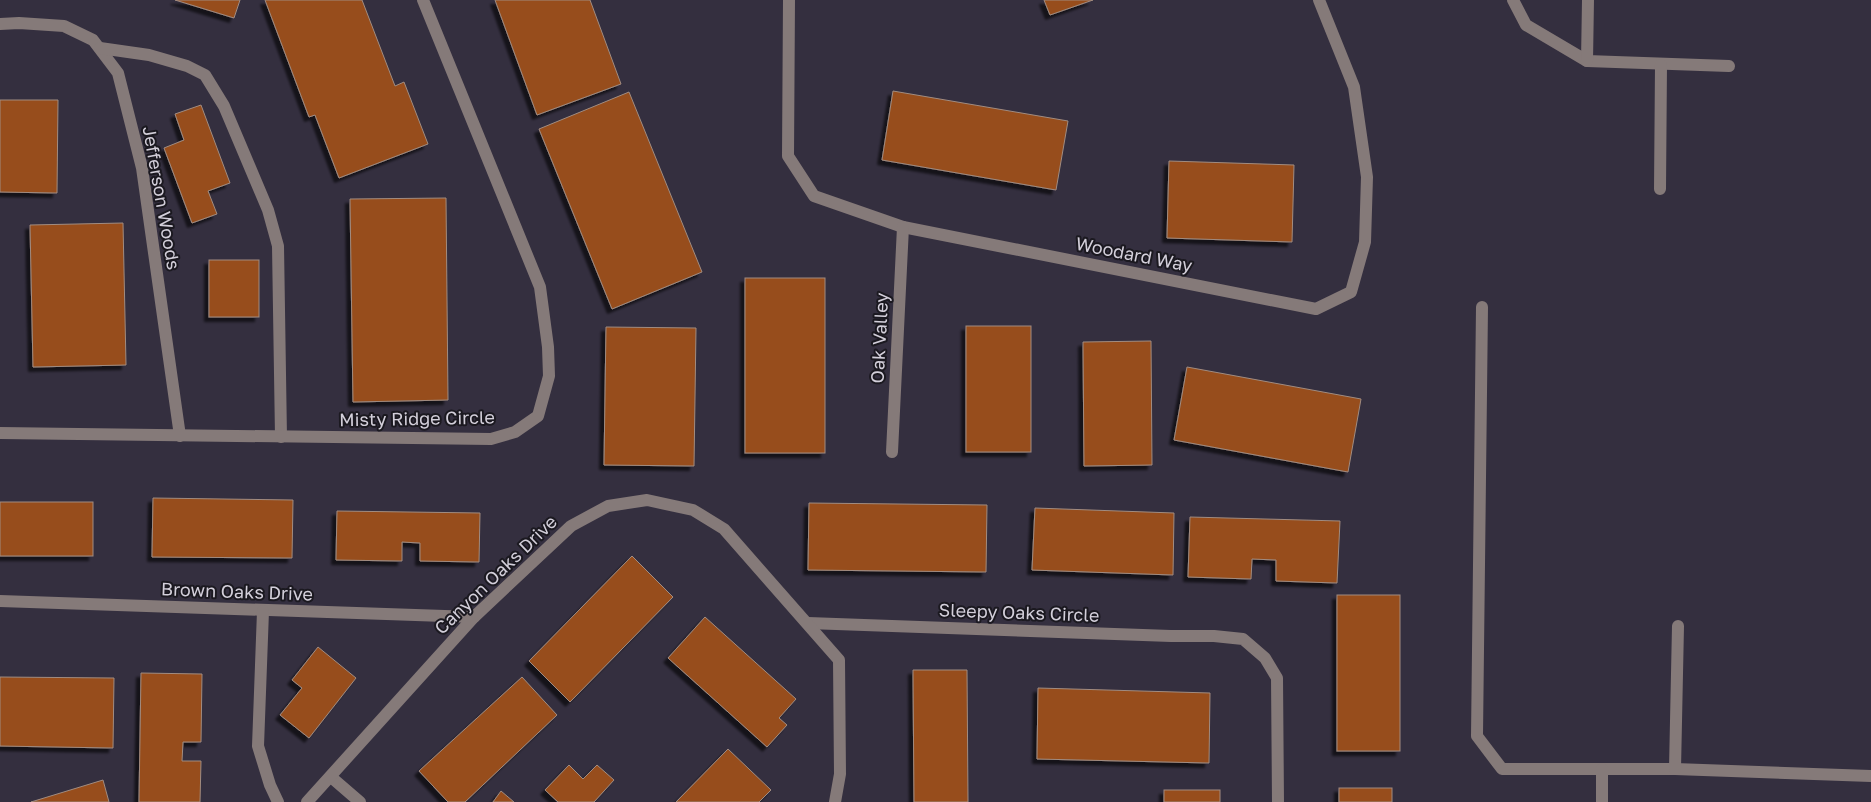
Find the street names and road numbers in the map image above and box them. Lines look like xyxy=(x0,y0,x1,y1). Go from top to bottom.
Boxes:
street label: Jefferson Woods xyxy=(139,124,185,271)
street label: Woodard Way xyxy=(1074,232,1194,276)
street label: Oak Valley xyxy=(866,292,892,384)
street label: Misty Ridge Circle xyxy=(339,406,495,430)
street label: Canyon Oaks Drive xyxy=(430,510,561,638)
street label: Brown Oaks Drive xyxy=(161,577,313,605)
street label: Sleepy Oaks Circle xyxy=(938,598,1100,626)

